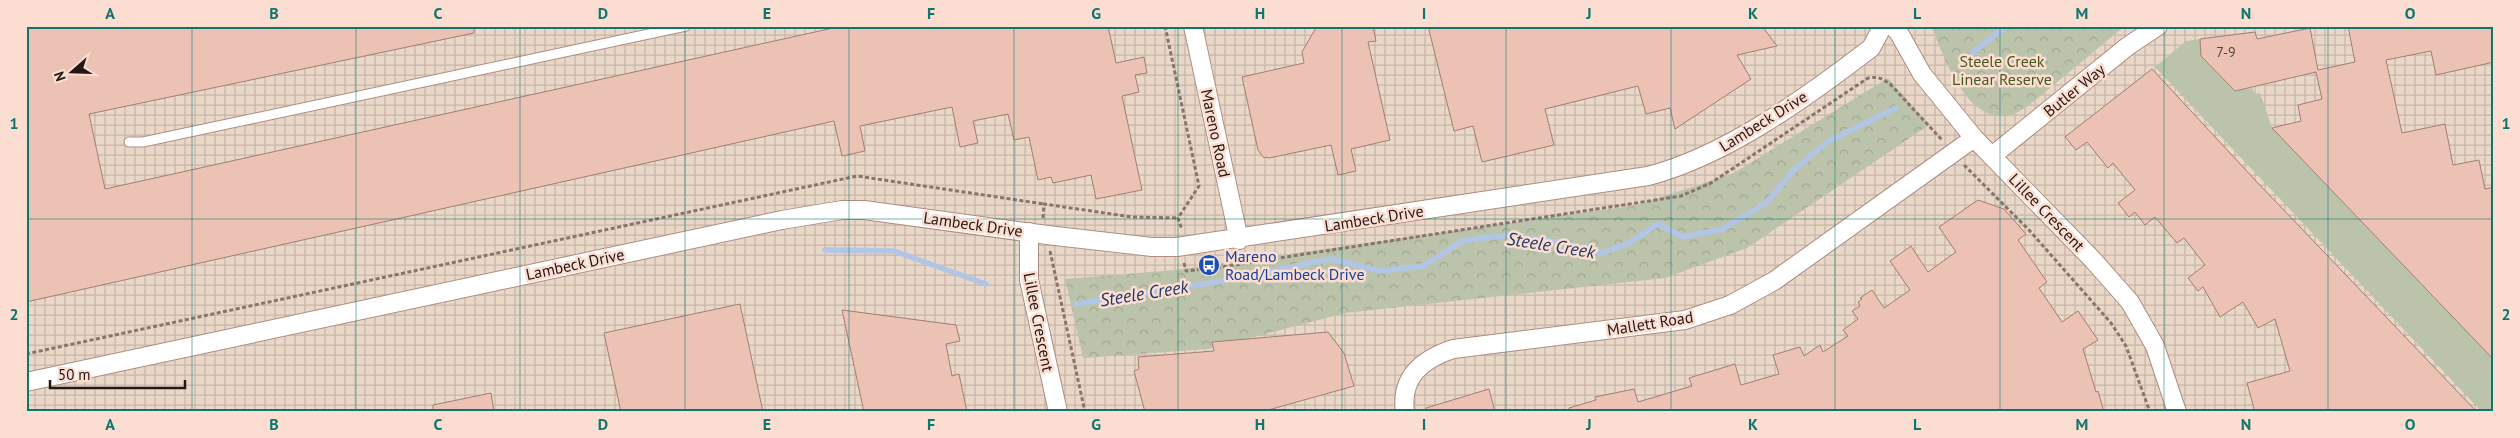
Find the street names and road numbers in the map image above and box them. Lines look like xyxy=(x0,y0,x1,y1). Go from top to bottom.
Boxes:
street label: Butler Way xyxy=(2039,59,2109,121)
street label: Lambeck Drive xyxy=(1715,86,1811,156)
street label: Mareno Road xyxy=(1197,87,1235,179)
street label: Lillee Crescent xyxy=(2005,169,2090,256)
street label: Lambeck Drive xyxy=(1323,200,1425,236)
street label: Lambeck Drive xyxy=(922,207,1024,241)
street label: Lambeck Drive xyxy=(524,244,626,284)
street label: Lillee Crescent xyxy=(1020,271,1059,374)
street label: Mallett Road xyxy=(1605,306,1695,340)

